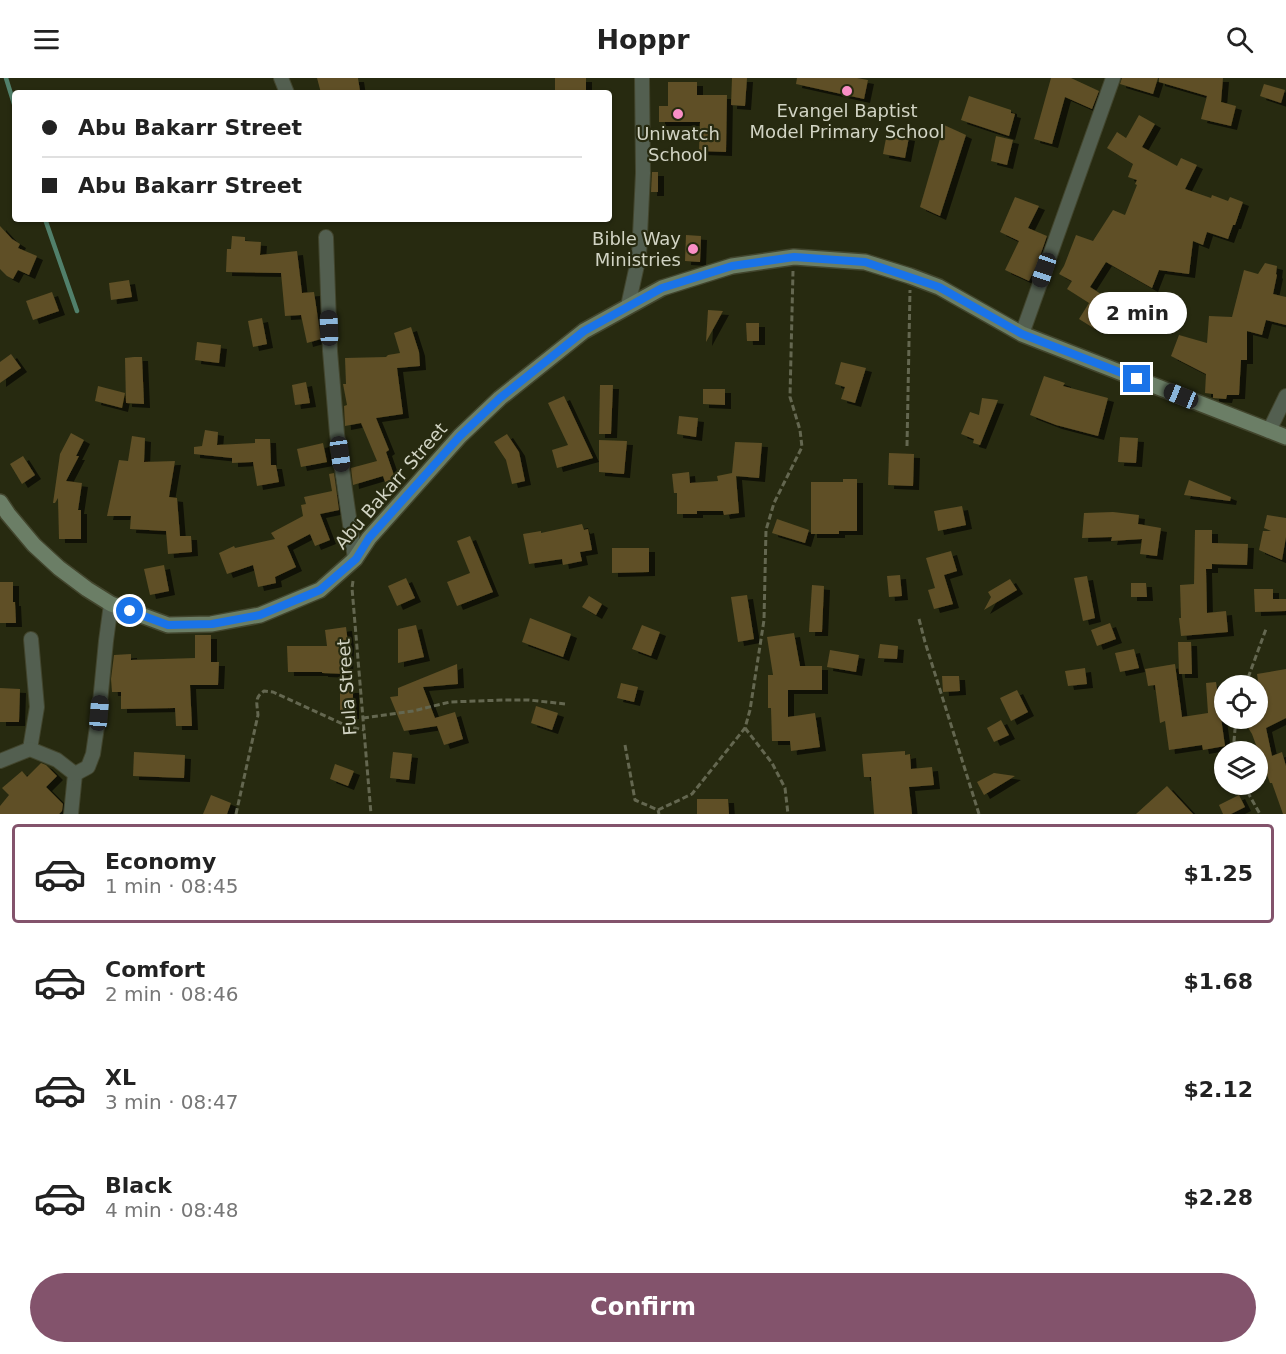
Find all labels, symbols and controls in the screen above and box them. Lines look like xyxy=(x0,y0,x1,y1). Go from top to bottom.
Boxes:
icon: menu xyxy=(30,23,63,56)
icon: search xyxy=(1223,23,1256,56)
text: Hoppr xyxy=(596,24,690,55)
marker: Evangel Baptist Model Primary School xyxy=(840,84,854,98)
place label: Evangel Baptist Model Primary School xyxy=(750,100,944,142)
marker: Uniwatch School xyxy=(671,107,685,121)
text: Abu Bakarr Street xyxy=(78,115,302,140)
place label: Uniwatch School xyxy=(636,123,720,165)
text: Abu Bakarr Street xyxy=(78,173,302,198)
place label: Bible Way Ministries xyxy=(592,228,681,270)
marker: Bible Way Ministries xyxy=(686,242,700,256)
car xyxy=(1030,250,1058,290)
callout: 2 min xyxy=(1088,292,1186,334)
text: 2 min xyxy=(1106,301,1169,325)
car xyxy=(319,310,339,346)
route end xyxy=(1123,365,1150,392)
car xyxy=(1161,381,1201,411)
street label: Abu Bakarr Street xyxy=(330,418,451,553)
car xyxy=(329,435,351,473)
route start xyxy=(116,597,143,624)
street label: Fula Street xyxy=(333,638,360,736)
map controls xyxy=(1214,675,1268,795)
button: locate xyxy=(1214,675,1268,729)
car xyxy=(88,694,110,732)
button: layers xyxy=(1214,741,1268,795)
icon: car xyxy=(33,847,87,901)
text: Economy xyxy=(105,849,216,874)
text: $1.25 xyxy=(1183,861,1253,886)
text: 1 min · 08:45 xyxy=(105,874,239,898)
icon: car xyxy=(33,955,87,1009)
text: Comfort xyxy=(105,957,205,982)
text: $1.68 xyxy=(1183,969,1253,994)
text: 2 min · 08:46 xyxy=(105,982,239,1006)
icon: car xyxy=(33,1063,87,1117)
text: XL xyxy=(105,1065,136,1090)
text: $2.12 xyxy=(1183,1077,1253,1102)
text: 3 min · 08:47 xyxy=(105,1090,239,1114)
icon: car xyxy=(33,1171,87,1225)
text: Black xyxy=(105,1173,172,1198)
text: $2.28 xyxy=(1183,1185,1253,1210)
text: 4 min · 08:48 xyxy=(105,1198,239,1222)
button: Confirm xyxy=(30,1273,1256,1342)

